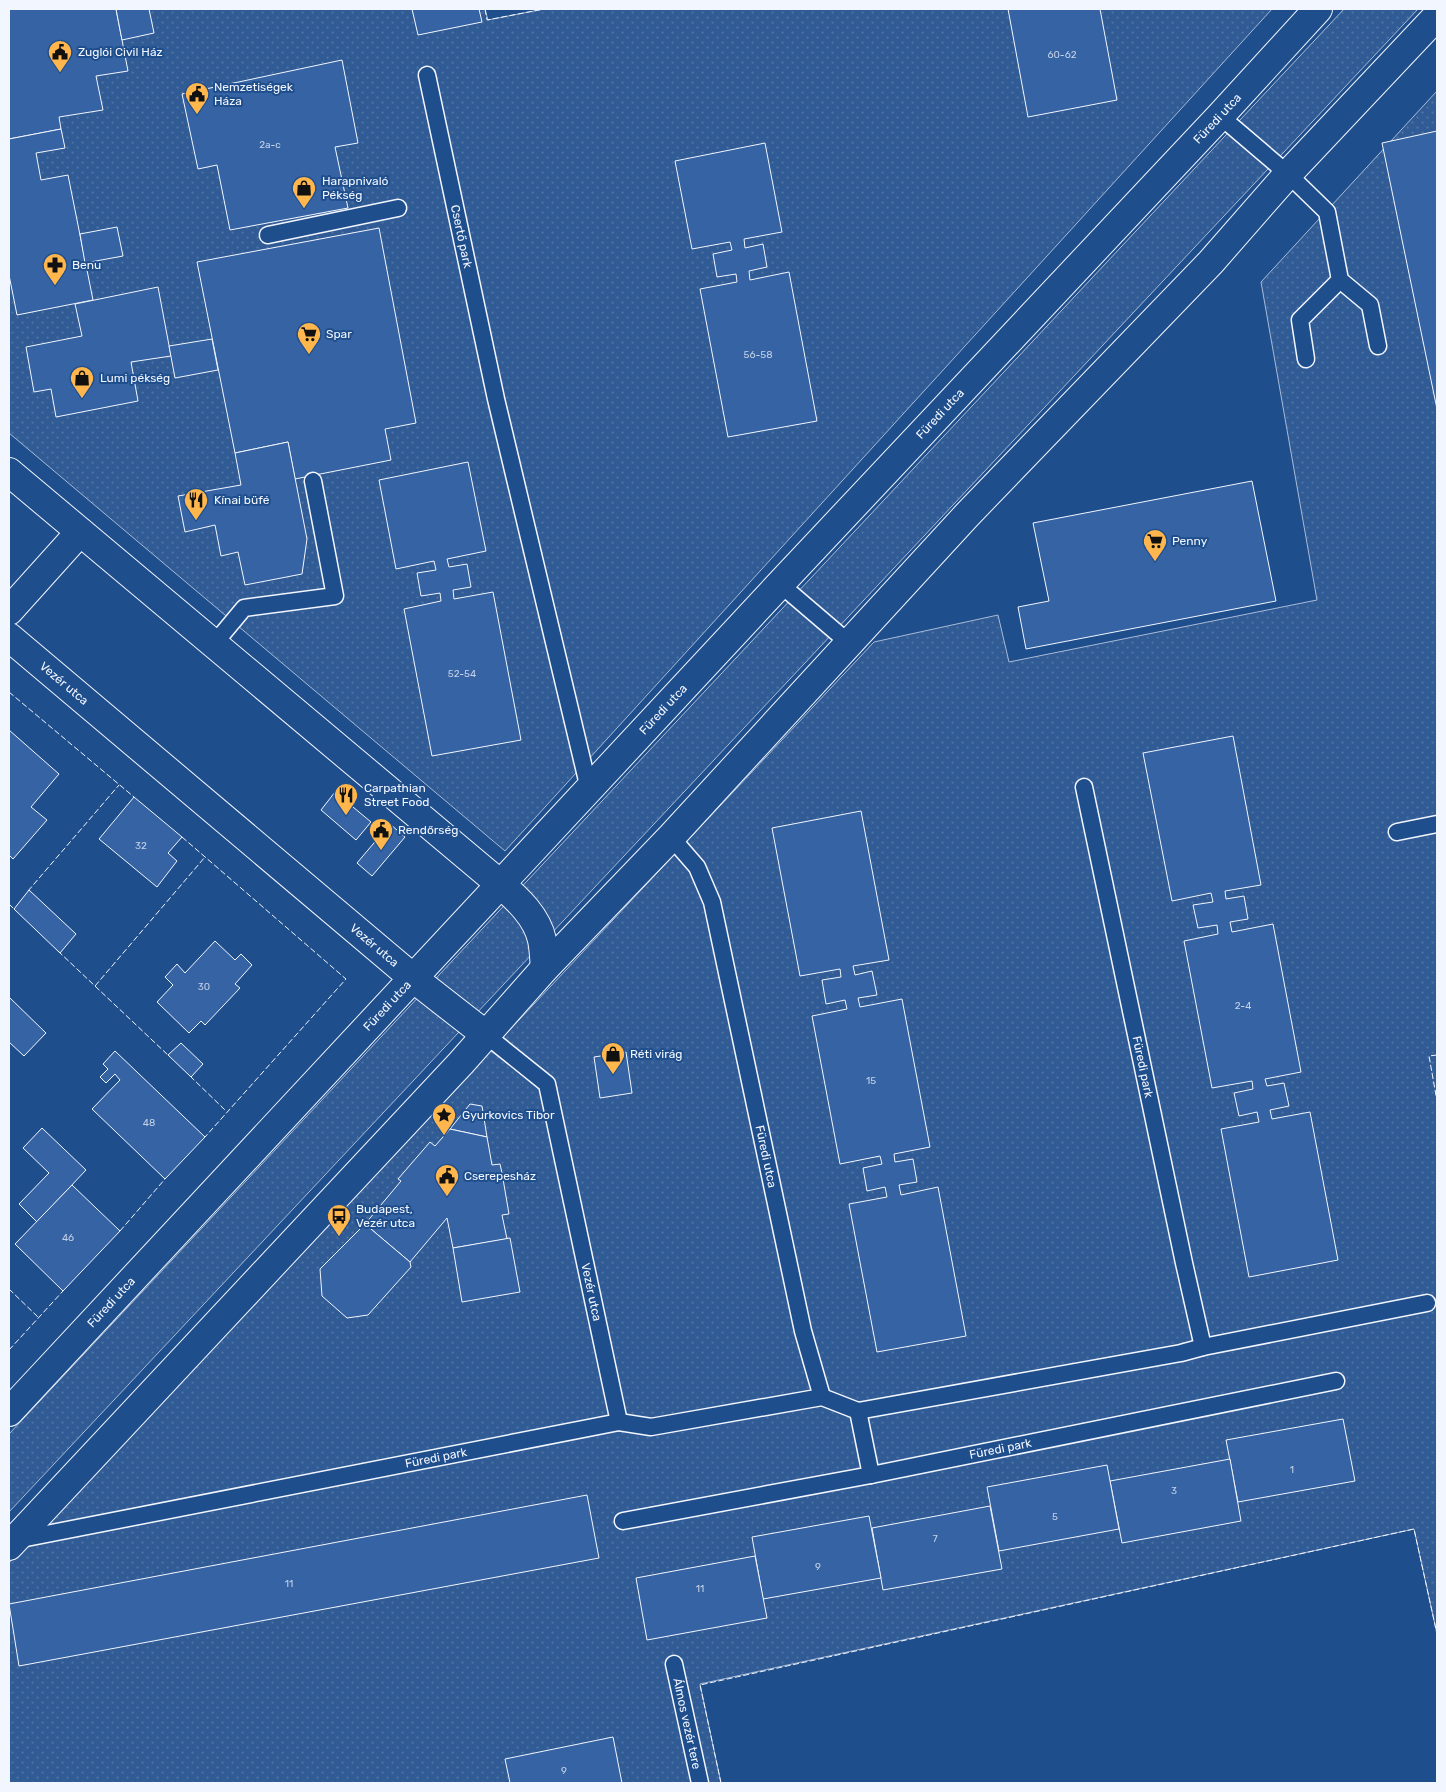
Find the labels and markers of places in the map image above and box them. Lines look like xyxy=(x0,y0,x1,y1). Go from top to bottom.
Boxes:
public building icon: Zuglói Civil Ház xyxy=(47,39,73,73)
place label: Zuglói Civil Ház xyxy=(78,45,163,59)
place label: Nemzetiségek Háza xyxy=(214,80,294,108)
public building icon: Nemzetiségek Háza xyxy=(184,81,210,115)
place label: Harapnivaló Pékség xyxy=(322,174,389,202)
shop icon: Harapnivaló Pékség xyxy=(291,175,317,209)
pharmacy icon: Benu xyxy=(42,252,68,286)
place label: Benu xyxy=(72,258,101,272)
supermarket icon: Spar xyxy=(296,321,322,355)
place label: Spar xyxy=(326,327,352,341)
shop icon: Lumi pékség xyxy=(69,365,95,399)
place label: Lumi pékség xyxy=(100,371,170,385)
restaurant icon: Kínai büfé xyxy=(183,487,209,521)
place label: Kínai büfé xyxy=(214,493,270,507)
supermarket icon: Penny xyxy=(1142,528,1168,562)
place label: Penny xyxy=(1172,534,1208,548)
place label: Carpathian Street Food xyxy=(364,781,429,809)
restaurant icon: Carpathian Street Food xyxy=(333,782,359,816)
public building icon: Rendőrség xyxy=(368,817,394,851)
place label: Rendőrség xyxy=(398,823,458,837)
shop icon: Réti virág xyxy=(600,1041,626,1075)
place label: Réti virág xyxy=(630,1047,683,1061)
place icon: Gyurkovics Tibor xyxy=(431,1102,457,1136)
place label: Gyurkovics Tibor xyxy=(462,1108,555,1122)
public building icon: Cserepesház xyxy=(434,1163,460,1197)
place label: Cserepesház xyxy=(464,1169,536,1183)
place label: Budapest, Vezér utca xyxy=(356,1202,415,1230)
bus stop icon: Budapest, Vezér utca xyxy=(326,1203,352,1237)

